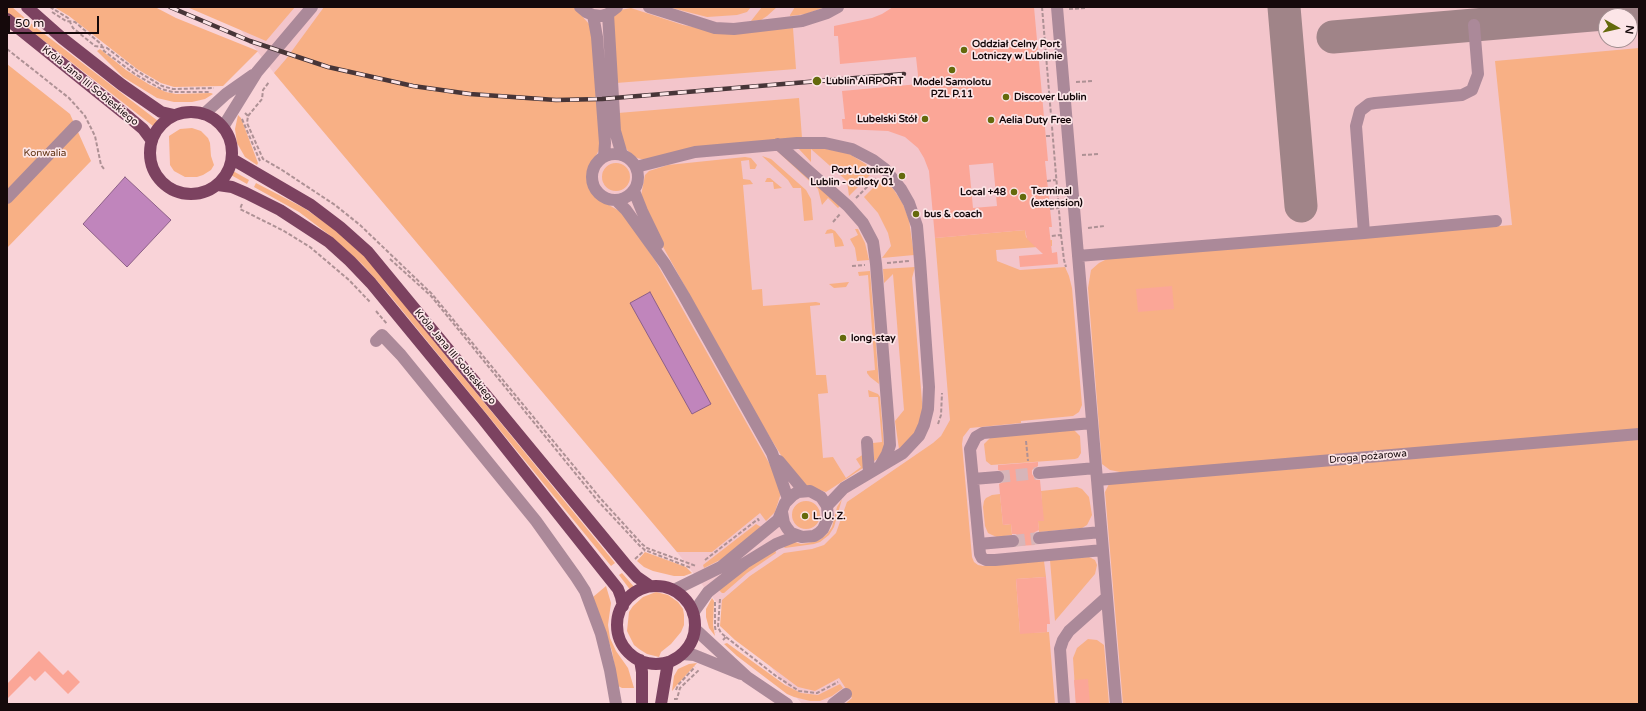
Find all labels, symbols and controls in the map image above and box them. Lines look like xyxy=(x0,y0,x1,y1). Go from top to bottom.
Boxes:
scale bar xyxy=(10,8,101,34)
north arrow xyxy=(1598,8,1638,48)
text: 50 m xyxy=(15,16,44,30)
text: N xyxy=(1622,24,1636,35)
place label: Oddział Celny Port Lotniczy w Lublinie xyxy=(972,38,1062,62)
street label: Króla Jana III Sobieskiego xyxy=(39,43,141,129)
marker: Oddział Celny Port Lotniczy w Lublinie xyxy=(959,45,969,55)
marker: Model Samolotu PZL P.11 xyxy=(947,65,957,75)
marker: Lublin AIRPORT xyxy=(811,75,823,87)
place label: Lublin AIRPORT xyxy=(826,75,903,87)
place label: Model Samolotu PZL P.11 xyxy=(913,76,991,100)
place label: Discover Lublin xyxy=(1014,91,1087,103)
marker: Discover Lublin xyxy=(1001,92,1011,102)
place label: Lubelski Stół xyxy=(857,113,917,125)
marker: Lubelski Stół xyxy=(920,114,930,124)
place label: Aelia Duty Free xyxy=(999,114,1071,126)
marker: Aelia Duty Free xyxy=(986,115,996,125)
park label: Konwalia xyxy=(24,147,66,159)
place label: Port Lotniczy Lublin - odloty 01 xyxy=(810,164,894,188)
marker: Port Lotniczy Lublin - odloty 01 xyxy=(897,171,907,181)
place label: Terminal (extension) xyxy=(1031,185,1083,208)
place label: Local +48 xyxy=(960,186,1006,198)
marker: Local +48 xyxy=(1009,187,1019,197)
marker: Terminal (extension) xyxy=(1018,192,1028,202)
place label: bus & coach xyxy=(924,208,982,220)
marker: bus & coach xyxy=(911,209,921,219)
street label: Króla Jana III Sobieskiego xyxy=(412,307,498,407)
place label: long-stay xyxy=(851,332,896,344)
marker: long-stay xyxy=(838,333,848,343)
street label: Droga pożarowa xyxy=(1329,448,1407,466)
place label: L. U. Z. xyxy=(813,510,846,522)
marker: L. U. Z. xyxy=(800,511,810,521)

